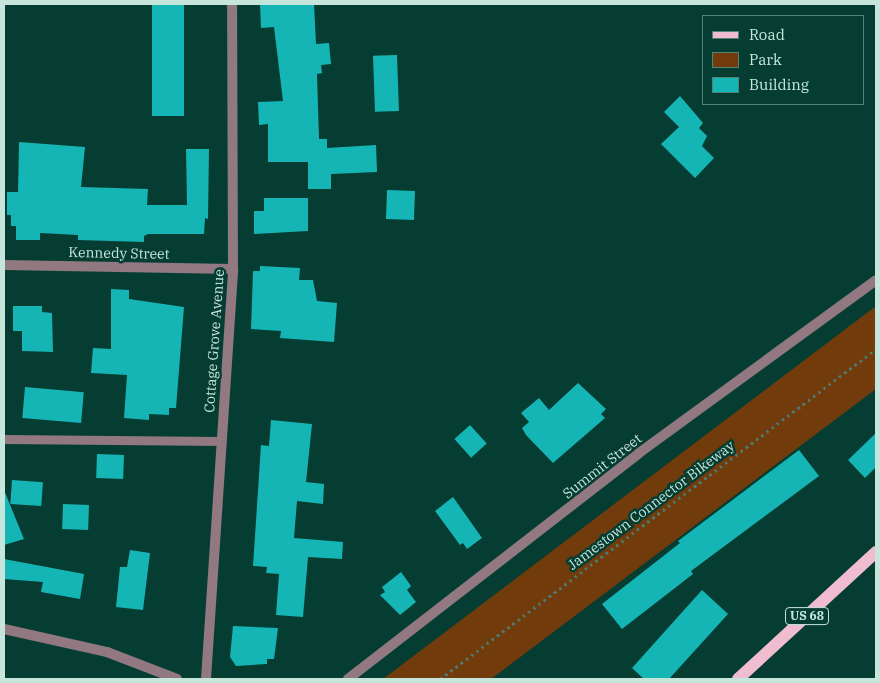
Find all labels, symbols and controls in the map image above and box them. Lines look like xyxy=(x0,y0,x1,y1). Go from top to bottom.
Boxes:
legend xyxy=(702,15,865,105)
text: Road xyxy=(749,25,785,44)
text: Park xyxy=(749,50,782,69)
text: Building xyxy=(749,75,809,94)
street label: Kennedy Street xyxy=(68,244,170,262)
street label: Cottage Grove Avenue xyxy=(201,269,227,413)
street label: Summit Street xyxy=(559,430,645,502)
street label: Jamestown Connector Bikeway xyxy=(564,437,738,573)
road number: US 68 xyxy=(784,606,830,626)

